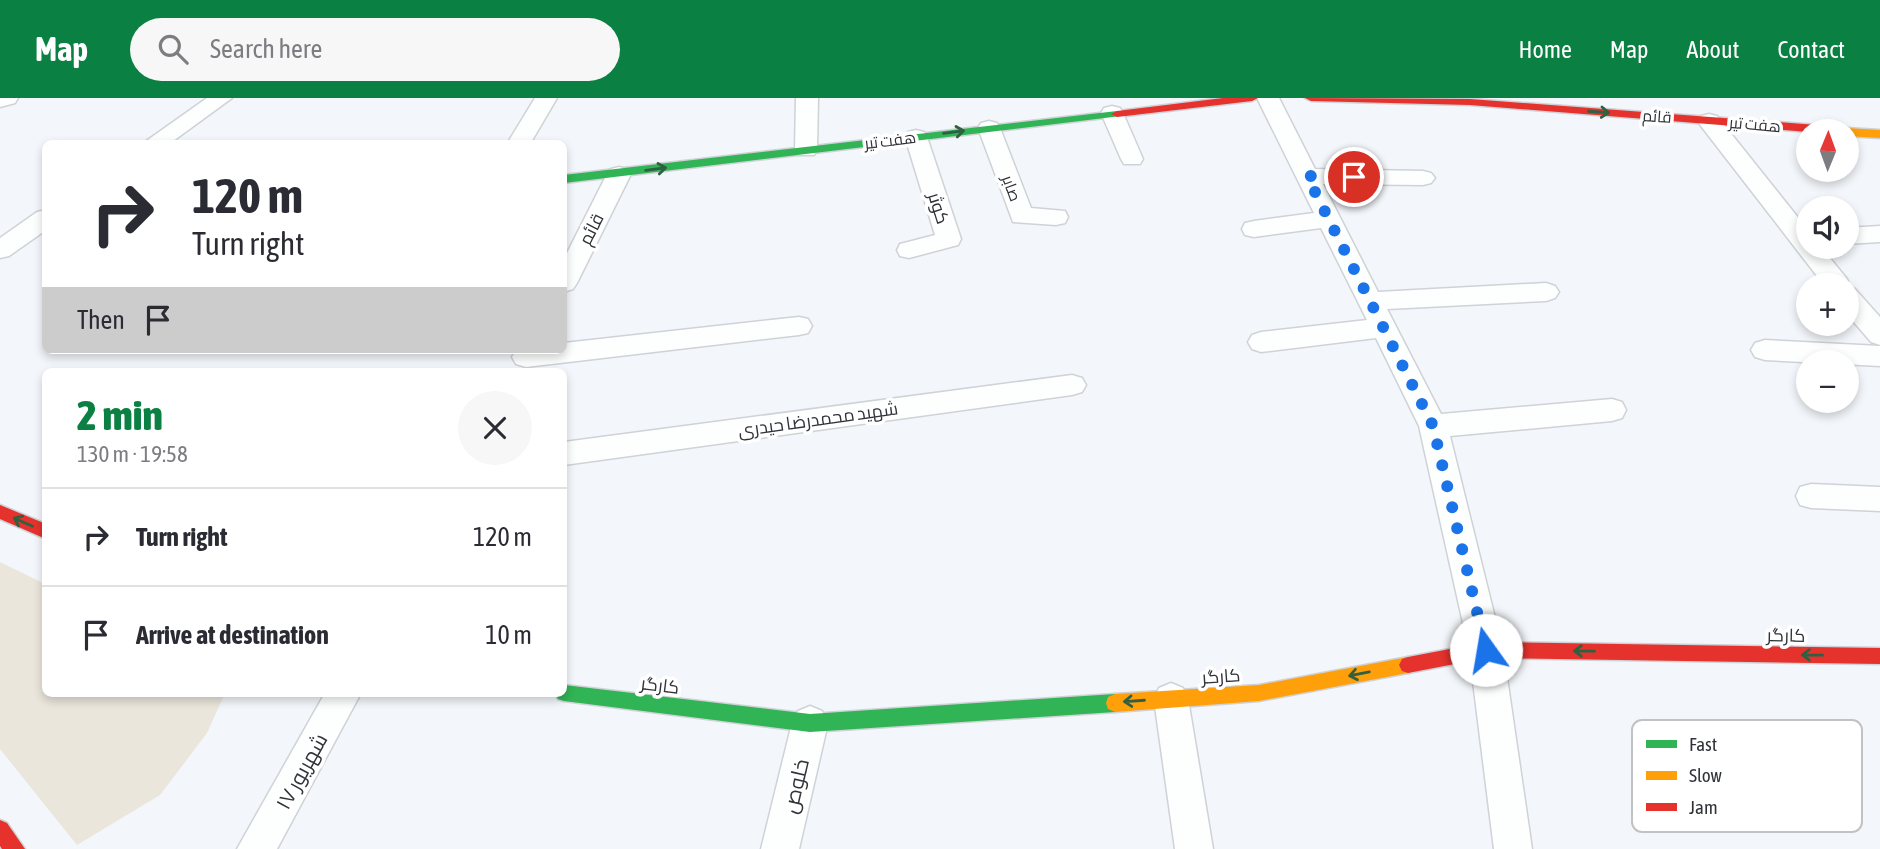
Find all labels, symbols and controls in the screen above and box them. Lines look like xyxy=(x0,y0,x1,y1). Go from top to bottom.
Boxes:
search box xyxy=(130,18,620,81)
text: Map xyxy=(35,30,88,68)
icon: search xyxy=(154,30,192,68)
text: Search here xyxy=(210,34,322,64)
text: Home xyxy=(1518,36,1572,63)
text: Map xyxy=(1610,36,1648,63)
text: About xyxy=(1686,36,1739,63)
text: Contact xyxy=(1777,36,1845,63)
one-way arrow xyxy=(1587,106,1610,119)
street label: قائم xyxy=(1642,106,1672,129)
street label: هفت تیر xyxy=(1727,113,1782,136)
north arrow xyxy=(1796,119,1858,182)
map controls xyxy=(1796,119,1859,413)
one-way arrow xyxy=(943,125,965,138)
street label: هفت تیر xyxy=(862,128,917,153)
pin xyxy=(1324,147,1384,207)
icon: arrive xyxy=(1335,158,1373,196)
one-way arrow xyxy=(644,163,667,176)
text: 120 m xyxy=(192,167,303,223)
icon: right xyxy=(77,168,168,259)
street label: صابر xyxy=(998,171,1025,204)
street label: کوثر xyxy=(923,189,954,227)
button: sound xyxy=(1796,196,1859,259)
street label: قائم xyxy=(574,210,610,249)
text: Turn right xyxy=(192,225,305,262)
button: + xyxy=(1796,273,1859,336)
icon: arrive xyxy=(139,301,177,339)
text: Then xyxy=(77,305,125,335)
button: − xyxy=(1796,350,1859,413)
text: 2 min xyxy=(77,391,163,439)
button: close xyxy=(458,391,532,465)
street label: شهید محمدرضا حیدری xyxy=(737,397,900,442)
text: 130 m · 19:58 xyxy=(77,441,188,467)
one-way arrow xyxy=(13,515,34,528)
icon: right xyxy=(77,518,115,556)
text: Turn right xyxy=(136,522,227,552)
text: 120 m xyxy=(473,522,532,552)
position arrow xyxy=(1449,613,1523,687)
icon: arrive xyxy=(77,616,115,654)
text: Arrive at destination xyxy=(136,620,329,650)
text: 10 m xyxy=(485,620,532,650)
street label: کارگر xyxy=(1765,624,1806,647)
one-way arrow xyxy=(1573,644,1596,658)
one-way arrow xyxy=(1801,648,1824,662)
street label: کارگر xyxy=(1200,664,1241,689)
one-way arrow xyxy=(1348,667,1371,681)
street label: کارگر xyxy=(638,672,681,699)
one-way arrow xyxy=(1123,695,1145,708)
legend xyxy=(1632,720,1862,832)
street label: ۱۷ شهریور xyxy=(270,729,333,814)
text: Fast xyxy=(1689,733,1717,755)
street label: خلوص xyxy=(777,756,815,816)
text: Slow xyxy=(1689,764,1723,786)
text: Jam xyxy=(1689,796,1718,818)

